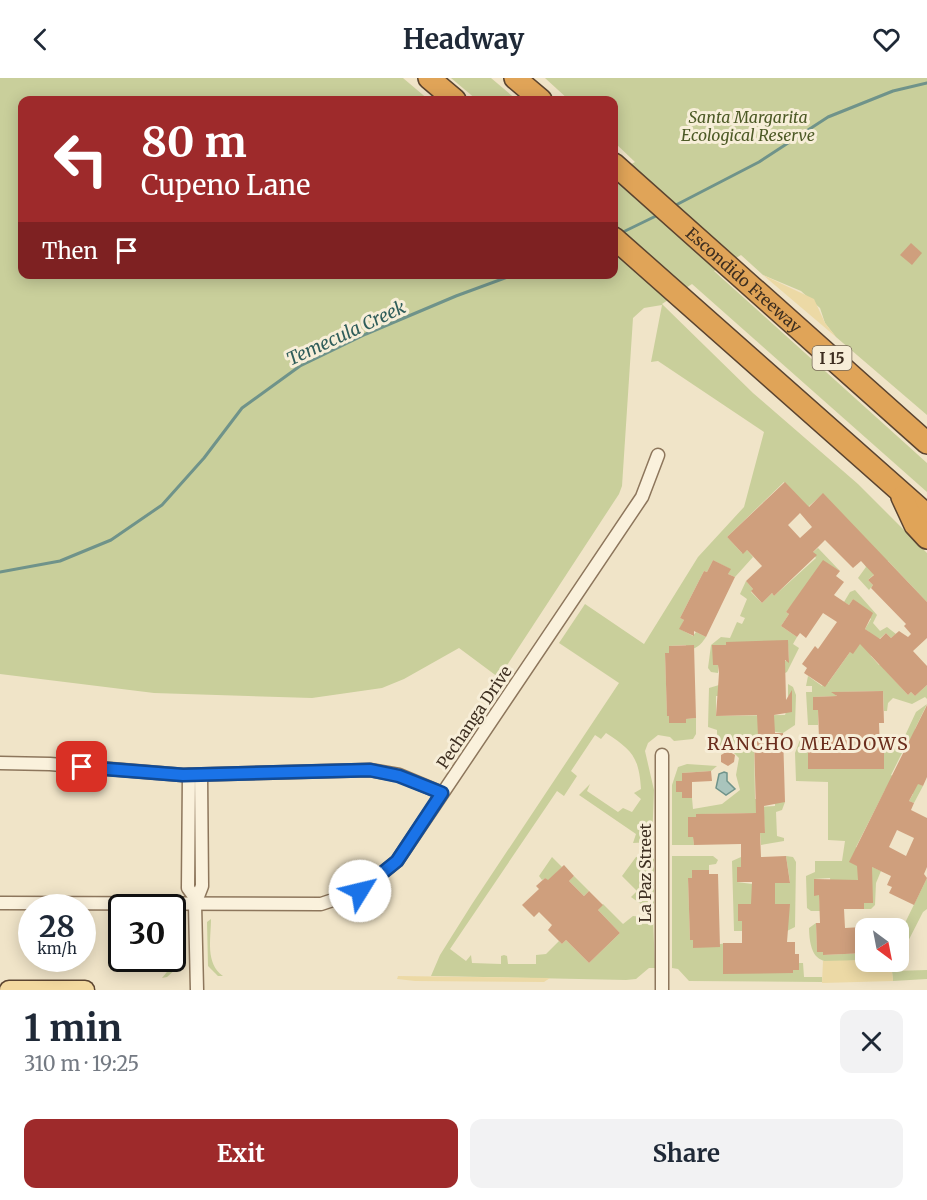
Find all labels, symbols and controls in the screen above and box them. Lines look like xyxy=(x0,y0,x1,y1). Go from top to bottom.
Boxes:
text: Headway xyxy=(403,22,524,56)
icon: back xyxy=(24,23,57,56)
icon: heart xyxy=(870,23,903,56)
park label: Santa Margarita Ecological Reserve xyxy=(681,107,815,145)
text: 80 m xyxy=(141,116,247,168)
icon: left xyxy=(42,120,120,198)
text: Cupeno Lane xyxy=(141,168,310,202)
street label: Escondido Freeway xyxy=(682,223,806,337)
icon: arrive xyxy=(110,234,143,267)
text: Then xyxy=(42,237,98,265)
water label: Temecula Creek xyxy=(283,295,409,371)
road number: I 15 xyxy=(812,346,852,370)
street label: Pechanga Drive xyxy=(432,662,516,772)
district label: RANCHO MEADOWS xyxy=(707,732,909,755)
pin xyxy=(56,741,107,792)
icon: arrive xyxy=(65,750,98,783)
street label: La Paz Street xyxy=(635,822,655,923)
position arrow xyxy=(328,859,392,923)
speed limit sign: 30 xyxy=(108,894,186,972)
text: 28 xyxy=(39,907,75,945)
north arrow xyxy=(855,918,909,972)
map controls xyxy=(855,918,909,972)
text: km/h xyxy=(37,939,77,958)
text: 1 min xyxy=(24,1006,122,1051)
button: close xyxy=(840,1010,903,1073)
text: 310 m · 19:25 xyxy=(24,1051,139,1076)
button: Exit xyxy=(24,1119,458,1188)
button: Share xyxy=(470,1119,903,1188)

